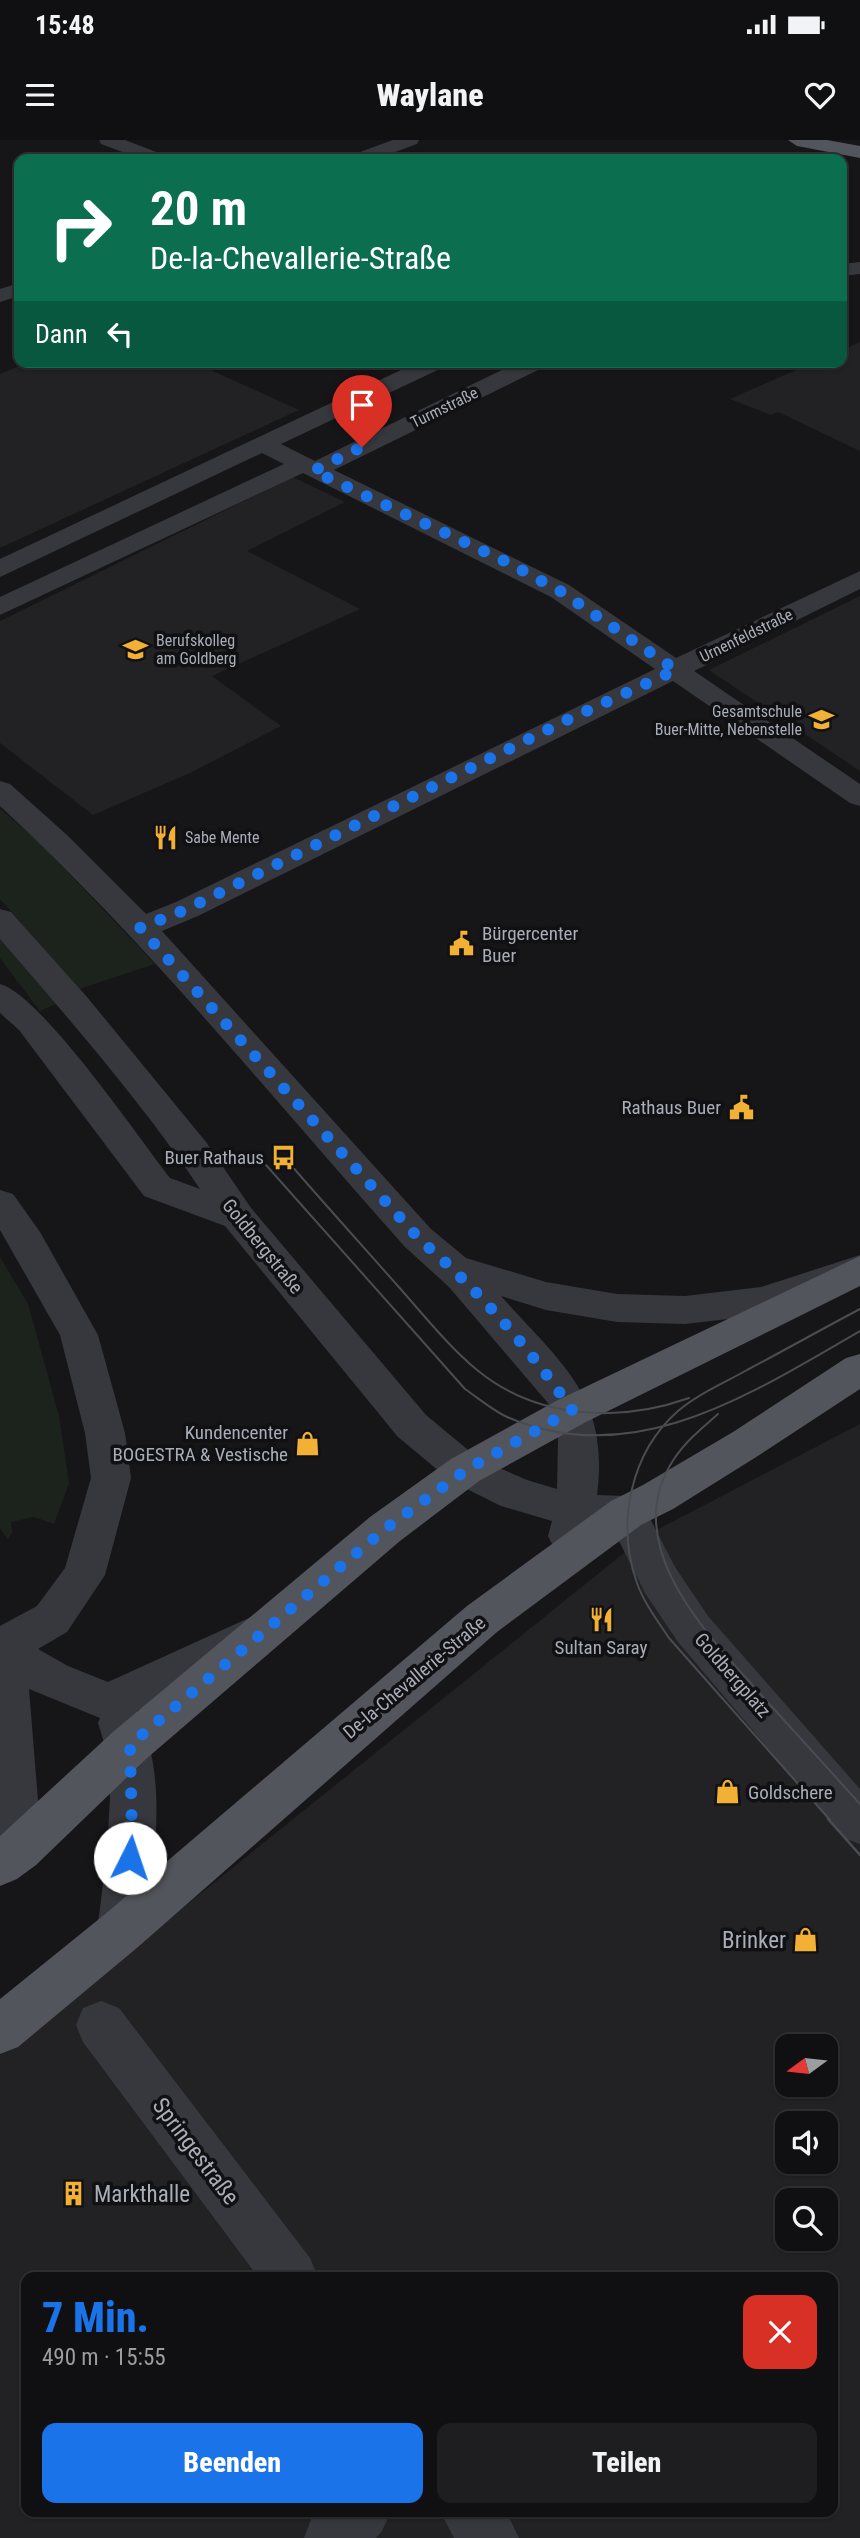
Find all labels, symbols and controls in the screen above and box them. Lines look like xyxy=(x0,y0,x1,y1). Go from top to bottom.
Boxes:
text: 15:48 xyxy=(35,10,95,40)
icon: menu xyxy=(21,76,59,114)
text: Waylane xyxy=(376,76,484,114)
icon: heart xyxy=(801,76,839,114)
text: 20 m xyxy=(150,180,247,237)
icon: right xyxy=(35,182,126,273)
text: De-la-Chevallerie-Straße xyxy=(150,239,451,277)
icon: left xyxy=(101,315,139,353)
text: Dann xyxy=(35,319,87,349)
pin xyxy=(332,375,392,447)
street label: Turmstraße xyxy=(408,383,481,432)
icon: arrive xyxy=(343,386,381,424)
street label: Urnenfeldstraße xyxy=(697,605,796,666)
place label: Berufskolleg am Goldberg xyxy=(156,631,236,668)
school or university icon: Berufskolleg am Goldberg xyxy=(122,635,150,663)
place label: Gesamtschule Buer-Mitte, Nebenstelle xyxy=(655,702,802,739)
school or university icon: Gesamtschule Buer-Mitte, Nebenstelle xyxy=(808,706,836,734)
restaurant icon: Sabe Mente xyxy=(151,823,179,851)
place label: Sabe Mente xyxy=(185,828,260,847)
place label: Bürgercenter Buer xyxy=(482,922,578,967)
public building icon: Bürgercenter Buer xyxy=(448,930,476,958)
public building icon: Rathaus Buer xyxy=(727,1093,755,1121)
place label: Rathaus Buer xyxy=(621,1096,721,1119)
bus stop icon: Buer Rathaus xyxy=(270,1143,298,1171)
place label: Buer Rathaus xyxy=(164,1146,264,1169)
street label: Goldbergstraße xyxy=(217,1194,308,1298)
place label: Kundencenter BOGESTRA & Vestische xyxy=(112,1421,288,1466)
shop icon: Kundencenter BOGESTRA & Vestische xyxy=(294,1429,322,1457)
restaurant icon: Sultan Saray xyxy=(587,1605,615,1633)
street label: De-la-Chevallerie-Straße xyxy=(338,1611,490,1744)
street label: Goldbergplatz xyxy=(690,1628,776,1722)
place label: Sultan Saray xyxy=(555,1636,648,1659)
shop icon: Goldschere xyxy=(714,1778,742,1806)
place label: Goldschere xyxy=(748,1781,833,1804)
position arrow xyxy=(93,1821,167,1895)
shop icon: Brinker xyxy=(792,1926,820,1954)
place label: Brinker xyxy=(722,1927,786,1954)
north arrow xyxy=(775,2034,838,2096)
map controls xyxy=(775,2034,838,2251)
street label: Springestraße xyxy=(147,2093,244,2210)
button: sound xyxy=(775,2111,838,2174)
building icon: Markthalle xyxy=(60,2180,88,2208)
place label: Markthalle xyxy=(94,2181,190,2208)
button: search xyxy=(775,2188,838,2251)
text: 7 Min. xyxy=(42,2293,149,2342)
button: close xyxy=(743,2295,817,2369)
text: 490 m · 15:55 xyxy=(42,2344,166,2371)
button: Beenden xyxy=(42,2423,423,2503)
button: Teilen xyxy=(437,2423,817,2503)

